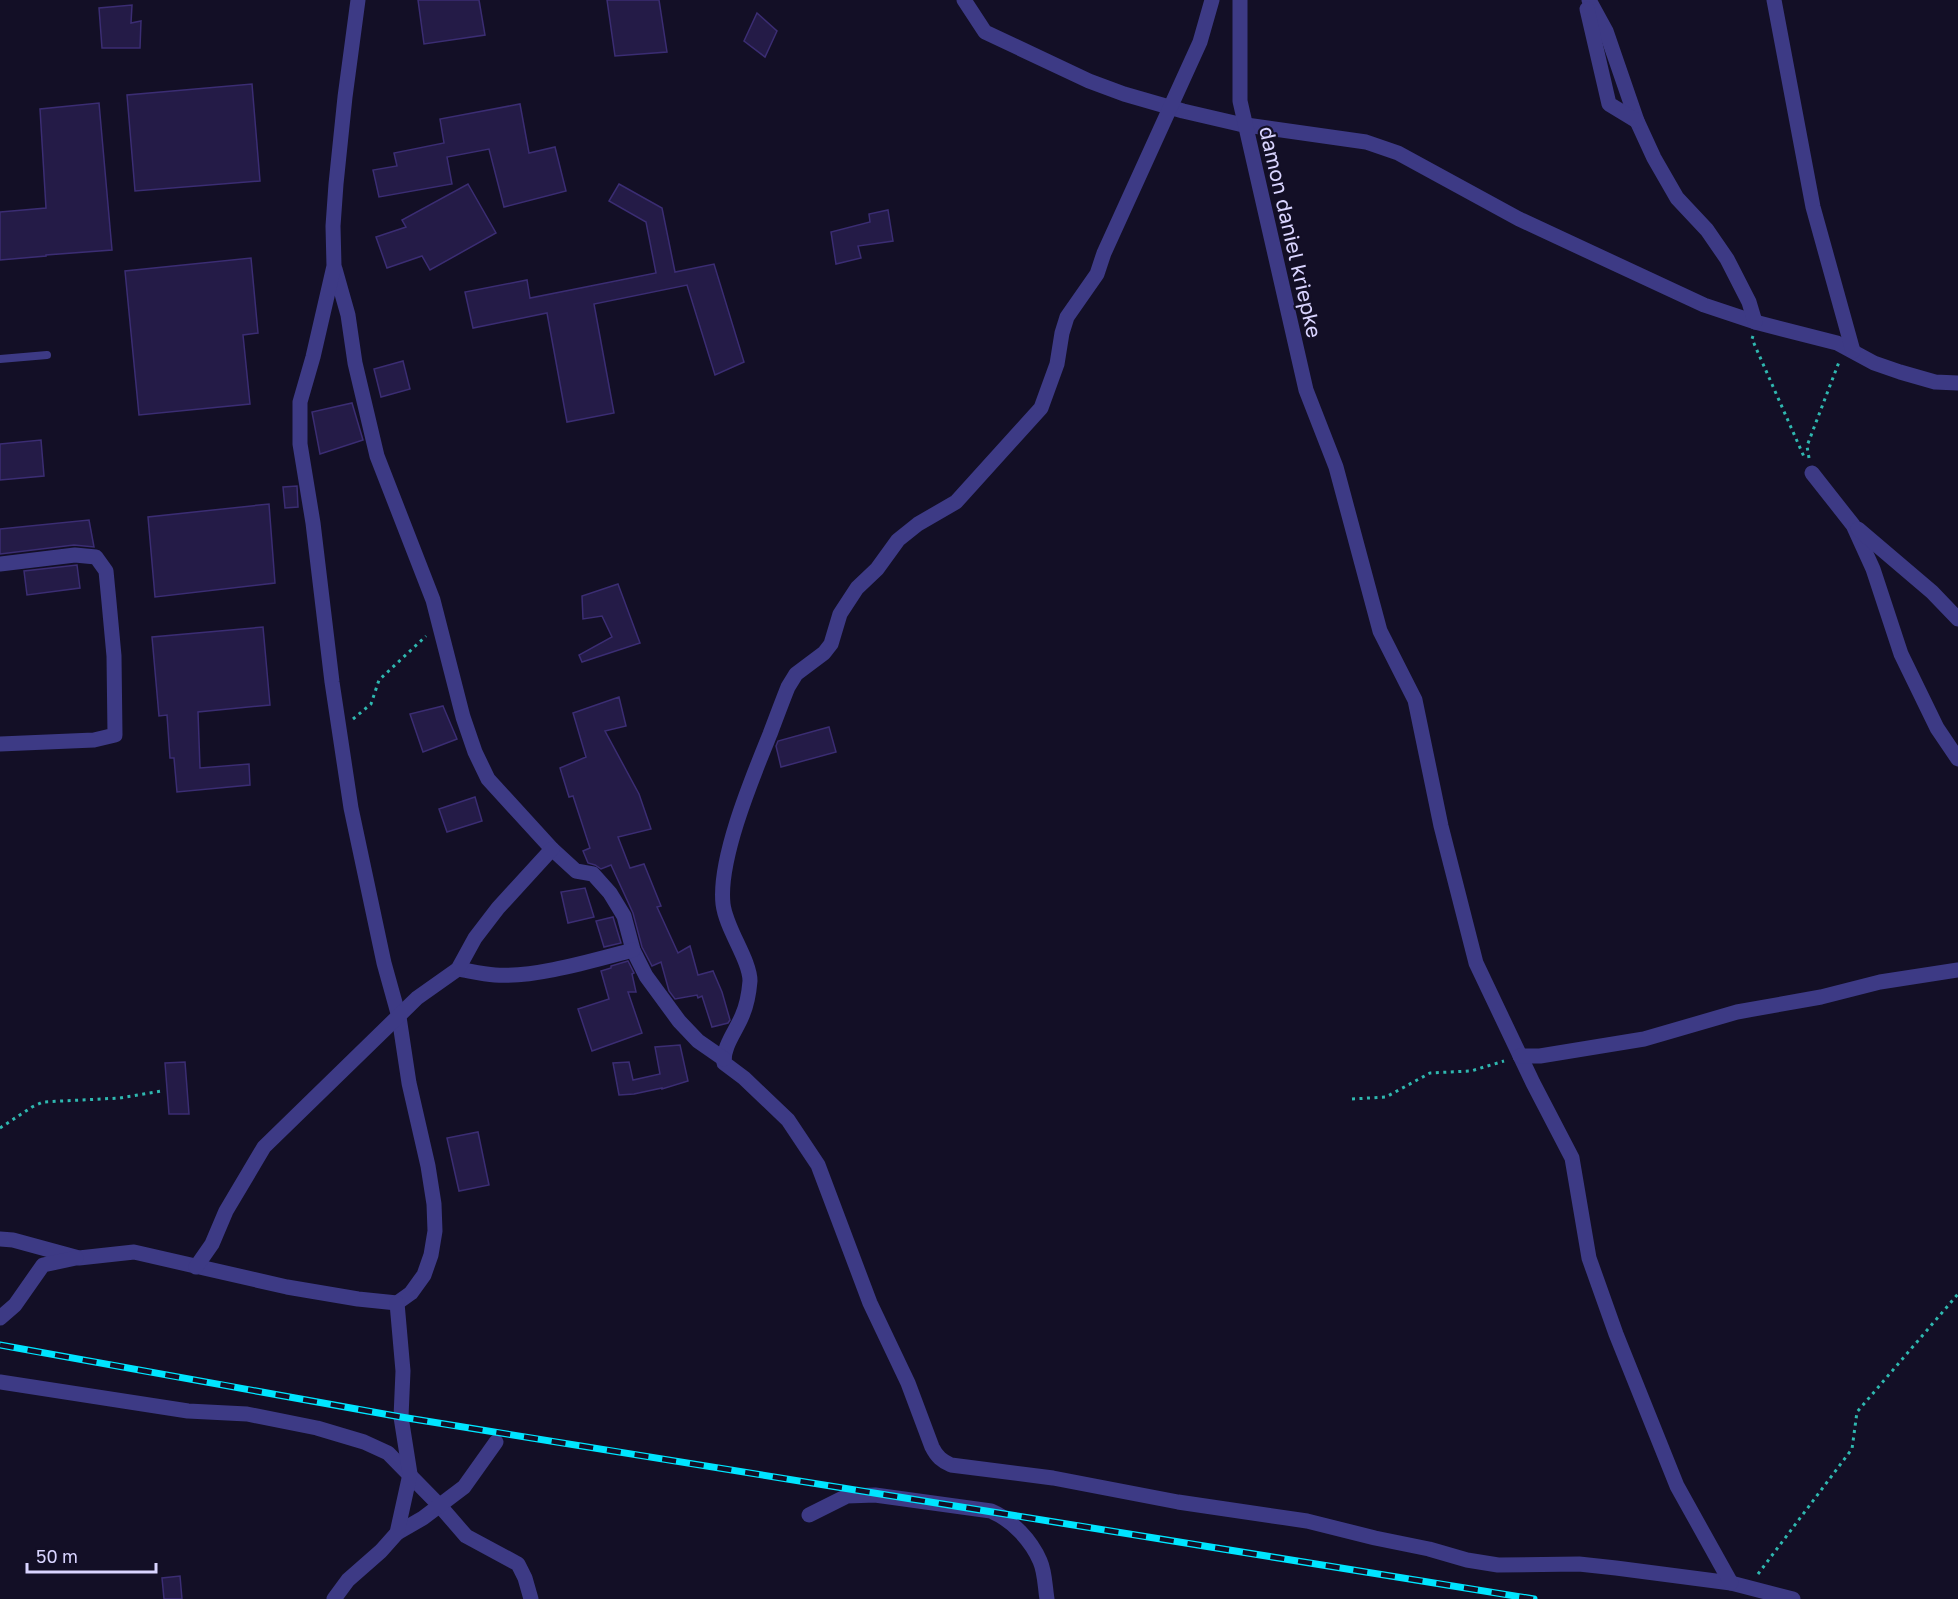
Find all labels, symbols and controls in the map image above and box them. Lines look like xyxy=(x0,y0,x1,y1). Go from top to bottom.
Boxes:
street label: damon daniel kriepke xyxy=(1254,124,1328,340)
scale bar xyxy=(27,1536,156,1574)
text: 50 m xyxy=(36,1545,78,1567)

